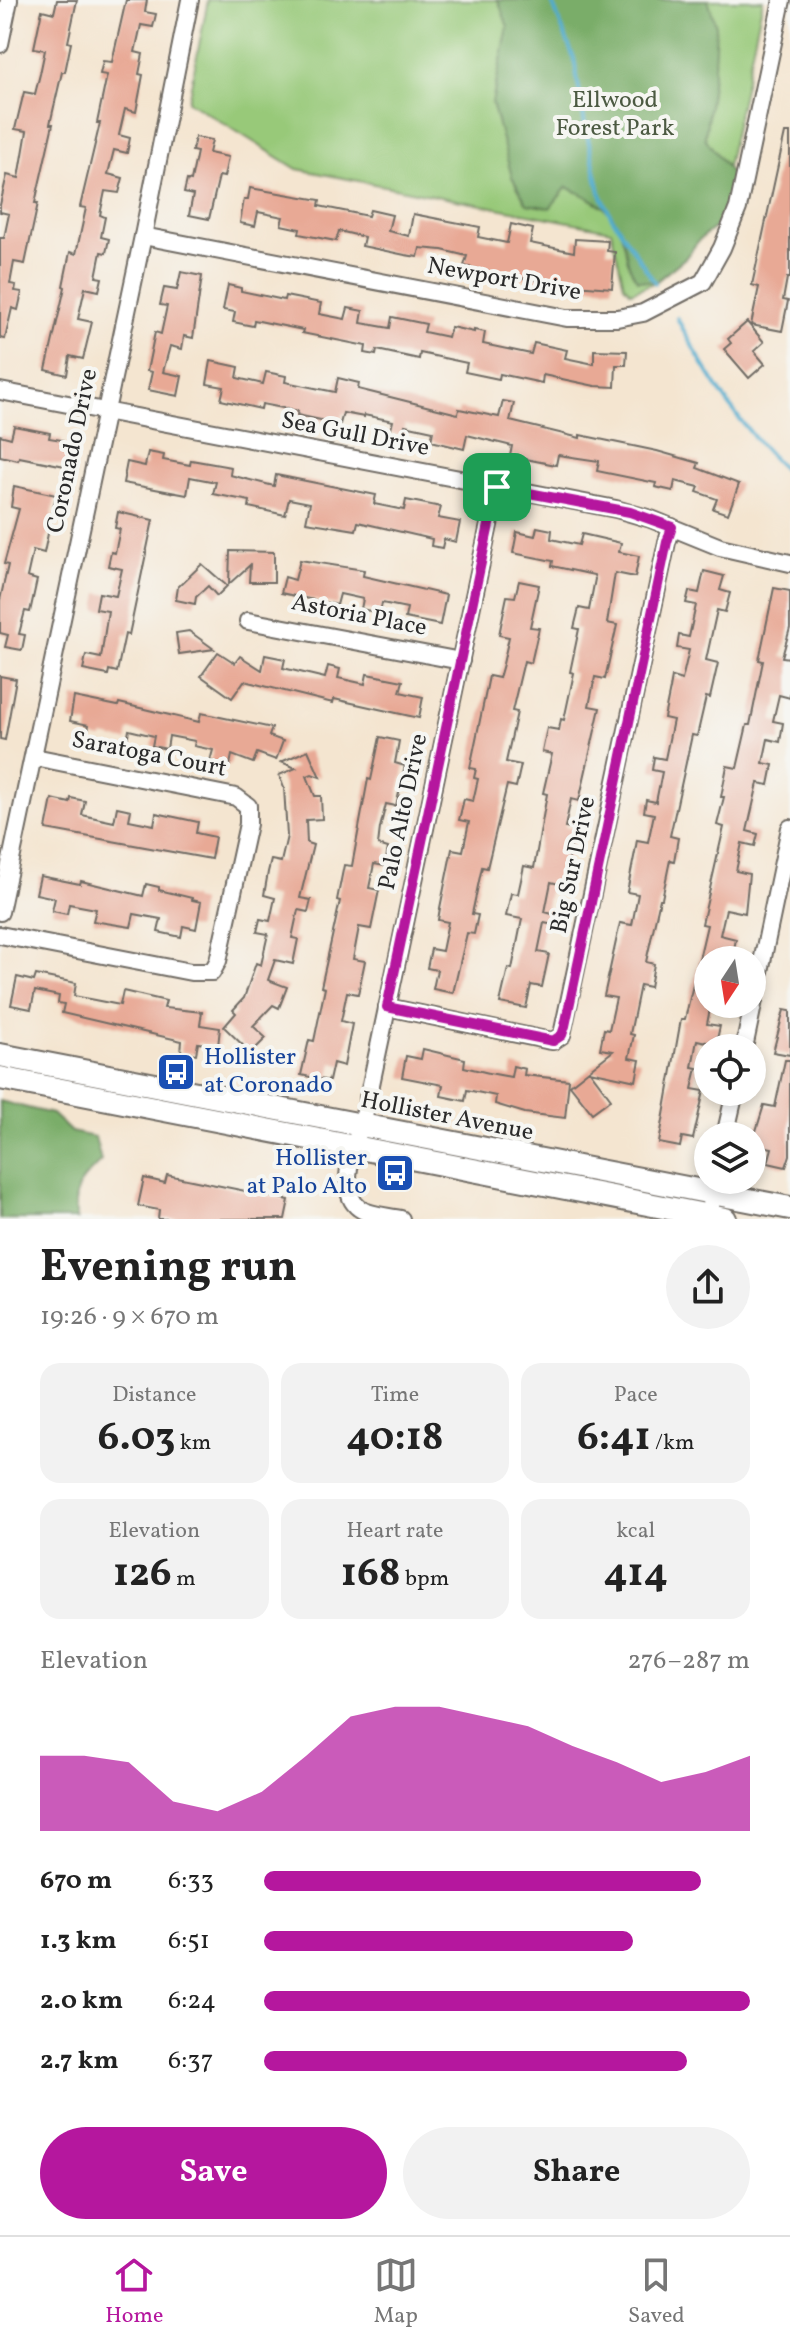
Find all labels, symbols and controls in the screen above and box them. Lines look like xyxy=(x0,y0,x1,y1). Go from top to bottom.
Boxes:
park label: Ellwood Forest Park xyxy=(556,84,675,146)
street label: Newport Drive xyxy=(424,250,584,310)
street label: Coronado Drive xyxy=(39,366,107,536)
street label: Sea Gull Drive xyxy=(278,404,432,466)
pin xyxy=(463,453,531,521)
icon: arrive xyxy=(475,465,519,509)
street label: Astoria Place xyxy=(288,586,430,646)
street label: Saratoga Court xyxy=(69,723,229,787)
street label: Palo Alto Drive xyxy=(371,731,437,893)
street label: Big Sur Drive xyxy=(543,793,605,937)
north arrow xyxy=(694,946,766,1018)
map controls xyxy=(694,946,766,1194)
button: locate xyxy=(694,1034,766,1106)
place label: Hollister at Coronado xyxy=(204,1041,333,1103)
bus stop icon: Hollister at Coronado xyxy=(155,1051,197,1093)
street label: Hollister Avenue xyxy=(358,1084,536,1150)
button: layers xyxy=(694,1122,766,1194)
place label: Hollister at Palo Alto xyxy=(247,1142,367,1204)
bus stop icon: Hollister at Palo Alto xyxy=(374,1152,416,1194)
text: Evening run xyxy=(40,1238,297,1299)
button: share xyxy=(666,1245,750,1329)
text: 19:26 · 9 × 670 m xyxy=(40,1299,219,1335)
text: Distance xyxy=(112,1380,196,1411)
text: Time xyxy=(371,1380,419,1411)
text: Pace xyxy=(614,1380,658,1411)
text: 6.03 xyxy=(97,1411,175,1467)
text: 40:18 xyxy=(346,1411,444,1467)
text: 6:41 xyxy=(577,1411,651,1467)
text: km xyxy=(175,1428,211,1459)
text: /km xyxy=(651,1428,694,1459)
text: Elevation xyxy=(109,1516,200,1547)
text: Heart rate xyxy=(346,1516,444,1547)
text: kcal xyxy=(616,1516,655,1547)
text: 126 xyxy=(113,1547,172,1603)
text: 168 xyxy=(341,1547,401,1603)
text: 414 xyxy=(603,1547,668,1603)
text: m xyxy=(172,1564,196,1595)
text: bpm xyxy=(401,1564,449,1595)
text: Elevation xyxy=(40,1643,148,1679)
text: 276–287 m xyxy=(627,1643,750,1679)
text: 670 m xyxy=(40,1863,112,1899)
text: 6:33 xyxy=(168,1863,214,1899)
text: 1.3 km xyxy=(40,1923,117,1959)
text: 6:51 xyxy=(168,1923,210,1959)
text: 2.0 km xyxy=(40,1983,123,2019)
text: 6:24 xyxy=(168,1983,216,2019)
text: 2.7 km xyxy=(40,2043,119,2079)
text: 6:37 xyxy=(168,2043,213,2079)
button: Save xyxy=(40,2127,387,2219)
button: Share xyxy=(403,2127,750,2219)
tab: Home xyxy=(105,2253,163,2332)
tab: Map xyxy=(374,2253,418,2332)
tab: Saved xyxy=(628,2253,685,2332)

